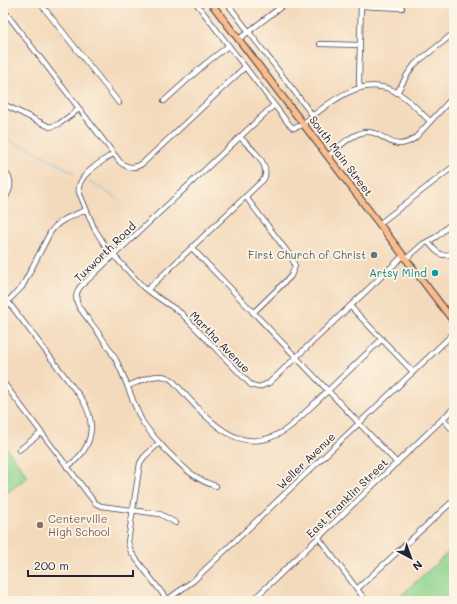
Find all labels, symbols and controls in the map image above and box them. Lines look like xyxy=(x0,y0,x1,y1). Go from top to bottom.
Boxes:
street label: South Main Street xyxy=(306,112,377,199)
street label: Tuxworth Road xyxy=(71,218,139,285)
place label: First Church of Christ xyxy=(248,247,366,262)
marker: First Church of Christ xyxy=(369,250,379,260)
place label: Artsy Mind xyxy=(369,265,427,280)
marker: Artsy Mind xyxy=(430,268,440,278)
street label: Martha Avenue xyxy=(187,307,254,376)
street label: Weller Avenue xyxy=(273,429,338,492)
street label: East Franklin Street xyxy=(303,455,391,541)
place label: Centerville High School xyxy=(48,511,110,539)
marker: Centerville High School xyxy=(35,520,45,530)
north arrow xyxy=(391,538,431,578)
scale bar xyxy=(28,552,133,578)
text: 200 m xyxy=(34,557,69,573)
text: N xyxy=(410,558,426,574)

